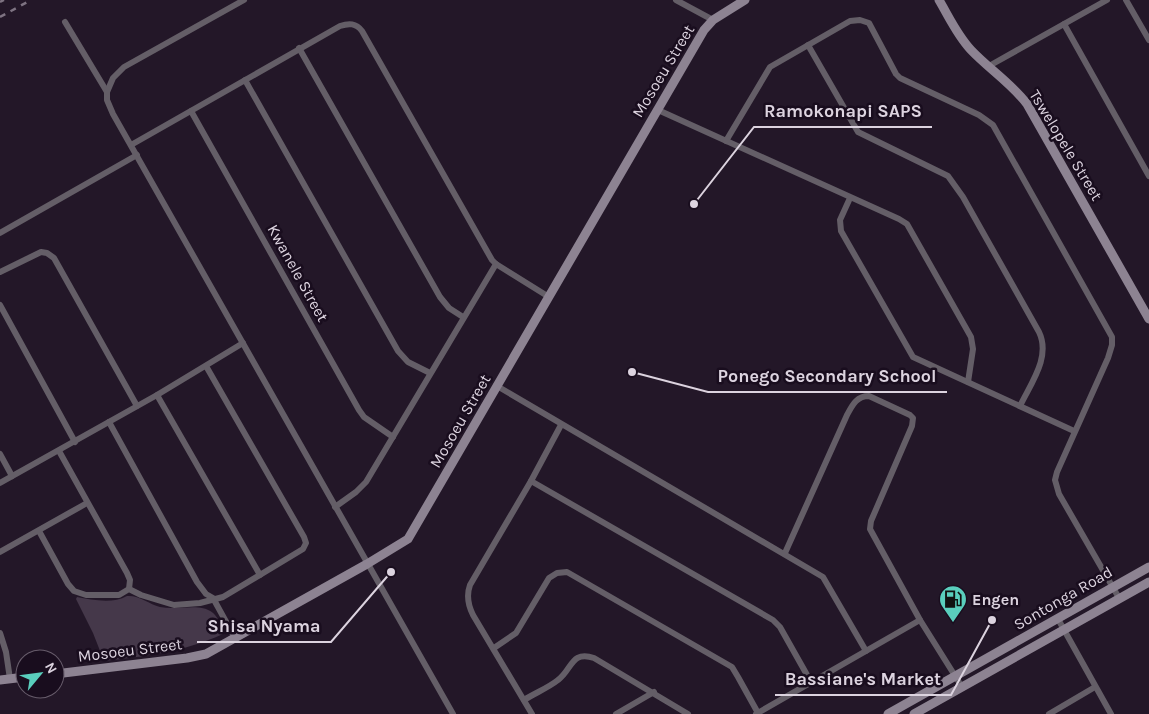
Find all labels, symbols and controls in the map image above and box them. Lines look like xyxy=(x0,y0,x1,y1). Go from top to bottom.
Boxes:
street label: Mosoeu Street xyxy=(628,21,698,121)
street label: Tswelopele Street xyxy=(1025,86,1107,204)
callout: Ramokonapi SAPS xyxy=(754,94,932,127)
text: Ramokonapi SAPS xyxy=(764,100,922,122)
street label: Kwanele Street xyxy=(263,221,333,325)
callout: Ponego Secondary School xyxy=(708,359,947,392)
text: Ponego Secondary School xyxy=(718,365,936,387)
street label: Mosoeu Street xyxy=(426,371,494,471)
street label: Sontonga Road xyxy=(1010,562,1116,634)
fuel station icon: Engen xyxy=(938,584,968,623)
place label: Engen xyxy=(972,590,1019,609)
callout: Shisa Nyama xyxy=(197,609,331,642)
text: Shisa Nyama xyxy=(207,615,321,637)
street label: Mosoeu Street xyxy=(77,634,183,666)
north arrow xyxy=(15,649,65,699)
text: N xyxy=(41,659,61,676)
callout: Bassiane's Market xyxy=(775,662,951,695)
text: Bassiane's Market xyxy=(785,668,941,690)

